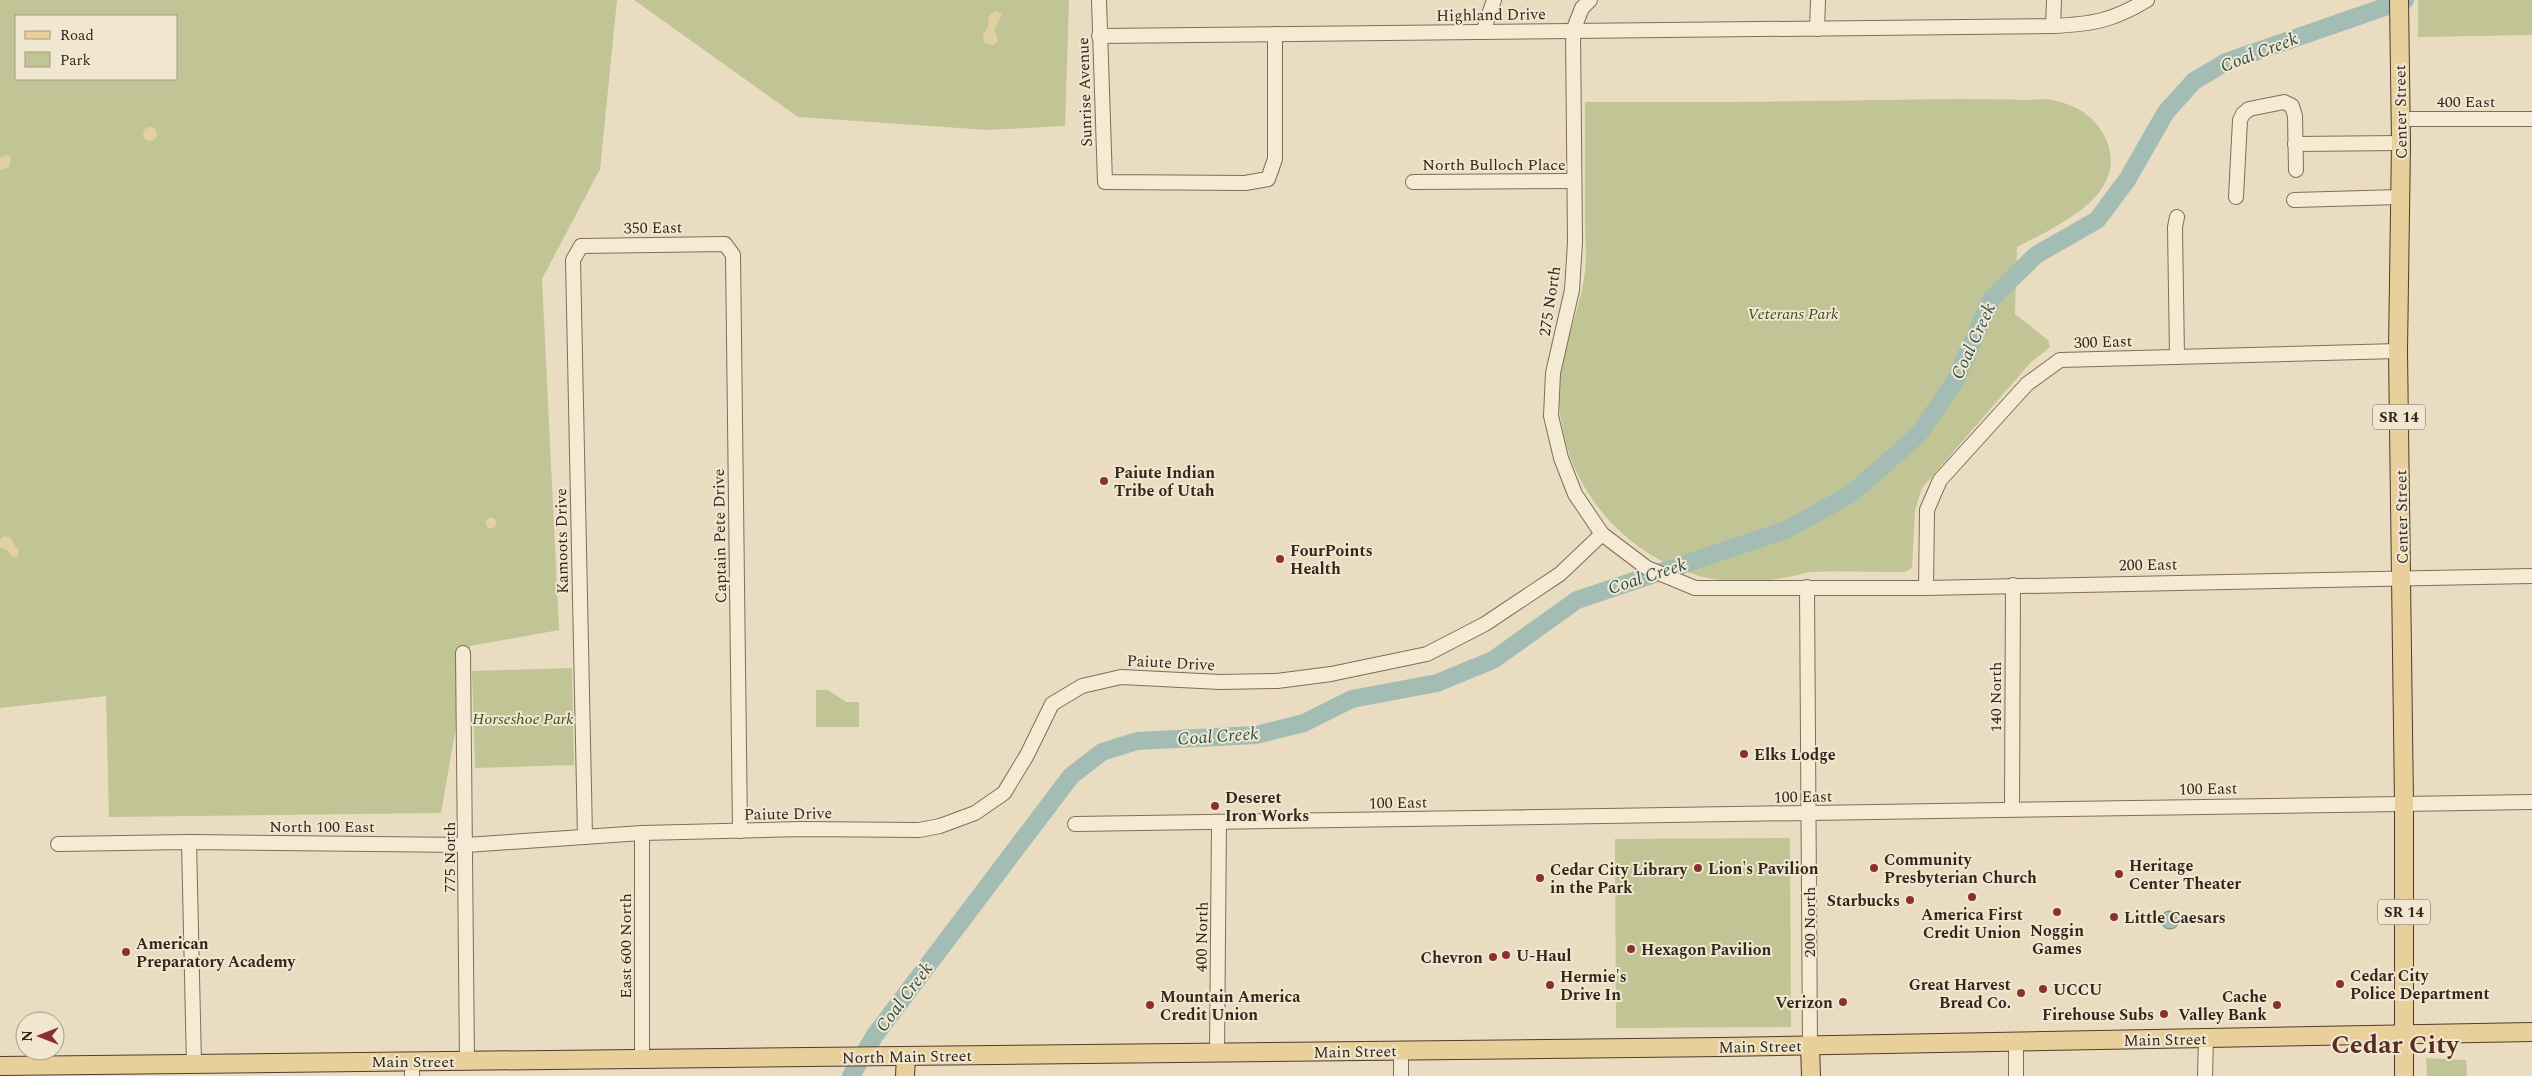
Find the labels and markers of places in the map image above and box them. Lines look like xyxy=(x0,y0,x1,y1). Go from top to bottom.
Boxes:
place label: Paiute Indian Tribe of Utah xyxy=(1114,461,1215,503)
marker: Paiute Indian Tribe of Utah xyxy=(1098,475,1110,487)
place label: FourPoints Health xyxy=(1290,539,1373,581)
marker: FourPoints Health xyxy=(1274,553,1286,565)
place label: Elks Lodge xyxy=(1754,743,1836,767)
marker: Elks Lodge xyxy=(1738,748,1750,760)
place label: Deseret Iron Works xyxy=(1225,786,1309,828)
marker: Deseret Iron Works xyxy=(1209,800,1221,812)
place label: Community Presbyterian Church xyxy=(1884,848,2037,890)
place label: Heritage Center Theater xyxy=(2129,854,2241,896)
place label: Lion's Pavilion xyxy=(1708,857,1819,881)
place label: Cedar City Library in the Park xyxy=(1550,858,1688,900)
marker: Lion's Pavilion xyxy=(1692,862,1704,874)
marker: Community Presbyterian Church xyxy=(1868,862,1880,874)
marker: Heritage Center Theater xyxy=(2113,868,2125,880)
marker: Cedar City Library in the Park xyxy=(1534,872,1546,884)
place label: Starbucks xyxy=(1827,889,1900,913)
marker: America First Credit Union xyxy=(1966,891,1978,903)
marker: Starbucks xyxy=(1904,894,1916,906)
place label: America First Credit Union xyxy=(1921,903,2023,945)
marker: Noggin Games xyxy=(2051,906,2063,918)
place label: Little Caesars xyxy=(2124,906,2226,930)
marker: Little Caesars xyxy=(2108,911,2120,923)
place label: Noggin Games xyxy=(2030,919,2084,961)
place label: American Preparatory Academy xyxy=(136,932,297,974)
place label: Hexagon Pavilion xyxy=(1641,938,1772,962)
marker: Hexagon Pavilion xyxy=(1625,943,1637,955)
place label: U-Haul xyxy=(1516,944,1572,968)
marker: American Preparatory Academy xyxy=(120,946,132,958)
place label: Chevron xyxy=(1421,946,1483,970)
marker: U-Haul xyxy=(1500,949,1512,961)
marker: Chevron xyxy=(1487,951,1499,963)
place label: Cedar City Police Department xyxy=(2350,964,2490,1006)
place label: Hermie's Drive In xyxy=(1560,965,1627,1007)
place label: Great Harvest Bread Co. xyxy=(1909,973,2011,1015)
place label: UCCU xyxy=(2053,978,2102,1002)
marker: Cedar City Police Department xyxy=(2334,978,2346,990)
marker: Hermie's Drive In xyxy=(1544,979,1556,991)
marker: UCCU xyxy=(2037,983,2049,995)
place label: Mountain America Credit Union xyxy=(1160,985,1301,1027)
place label: Cache Valley Bank xyxy=(2178,985,2267,1027)
marker: Great Harvest Bread Co. xyxy=(2015,987,2027,999)
place label: Verizon xyxy=(1775,991,1833,1015)
marker: Verizon xyxy=(1837,996,1849,1008)
marker: Mountain America Credit Union xyxy=(1144,999,1156,1011)
marker: Cache Valley Bank xyxy=(2271,999,2283,1011)
place label: Firehouse Subs xyxy=(2042,1003,2154,1027)
marker: Firehouse Subs xyxy=(2158,1008,2170,1020)

